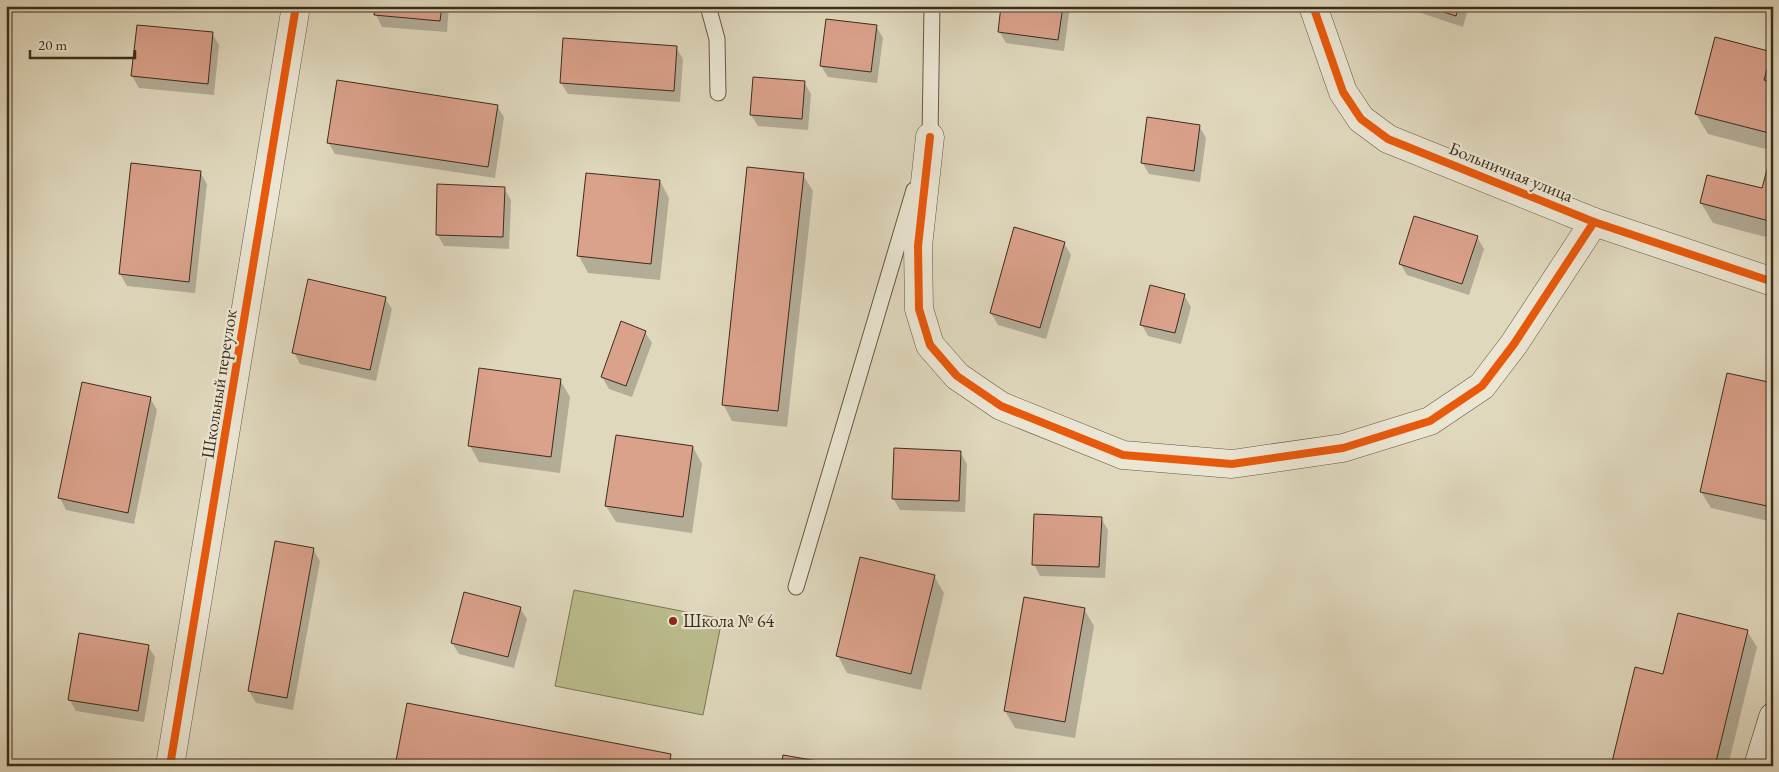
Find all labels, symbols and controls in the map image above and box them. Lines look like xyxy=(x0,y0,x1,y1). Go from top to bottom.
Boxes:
scale bar xyxy=(30,28,135,60)
text: 20 m xyxy=(38,35,67,54)
street label: Больничная улица xyxy=(1446,136,1577,207)
street label: Школьный переулок xyxy=(195,307,242,460)
place label: Школа № 64 xyxy=(683,609,775,632)
marker: Школа № 64 xyxy=(667,615,679,627)

